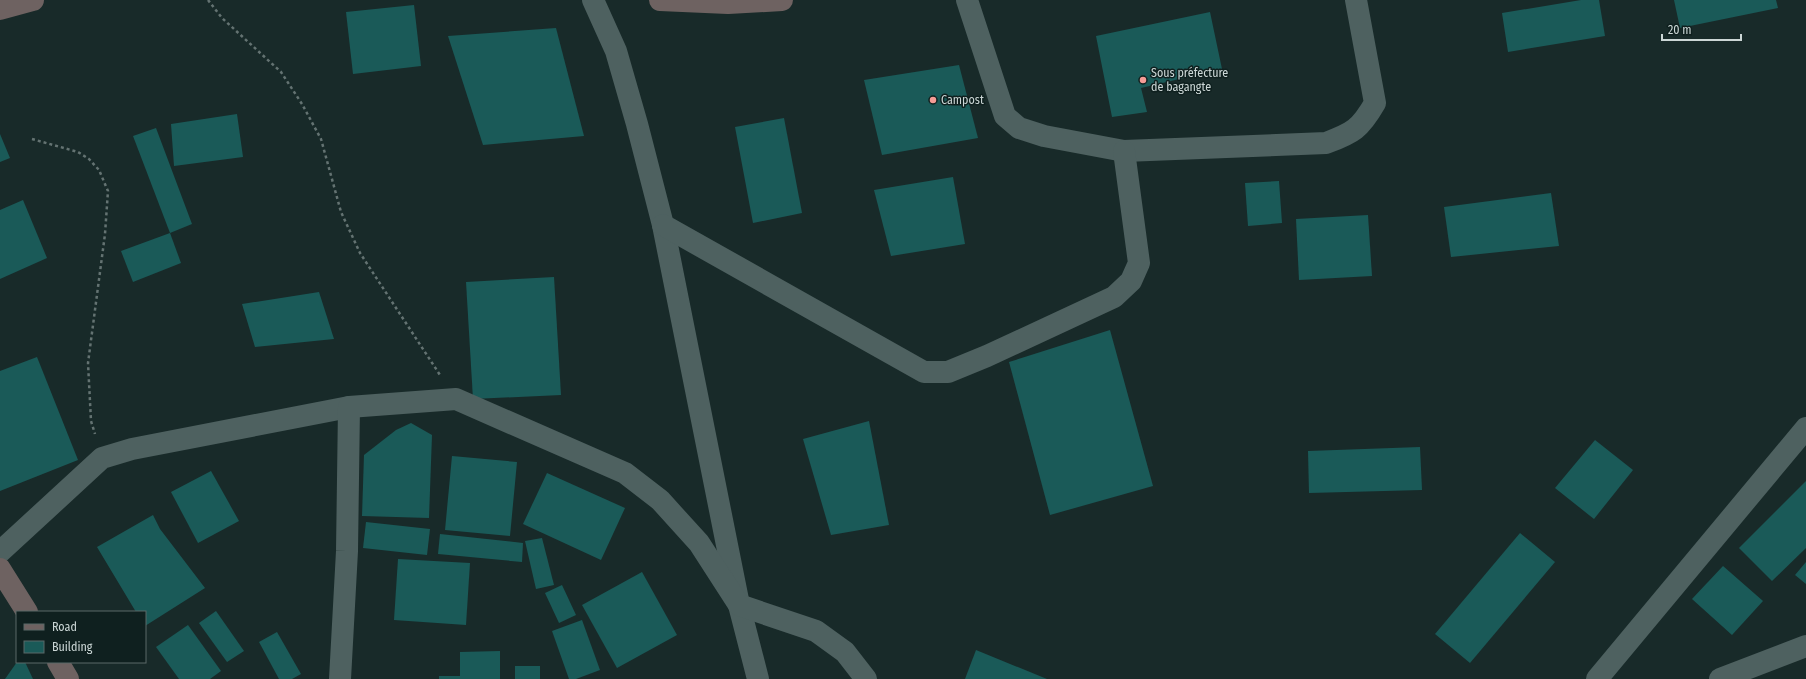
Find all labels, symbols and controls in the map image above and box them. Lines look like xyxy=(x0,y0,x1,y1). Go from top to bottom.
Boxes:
scale bar xyxy=(1662,16,1741,42)
text: 20 m xyxy=(1668,23,1692,37)
place label: Sous préfecture de bagangte xyxy=(1151,66,1228,94)
marker: Sous préfecture de bagangte xyxy=(1138,75,1148,85)
place label: Campost xyxy=(941,93,984,107)
marker: Campost xyxy=(928,95,938,105)
legend xyxy=(16,611,146,663)
text: Road xyxy=(52,620,77,634)
text: Building xyxy=(52,640,93,654)

